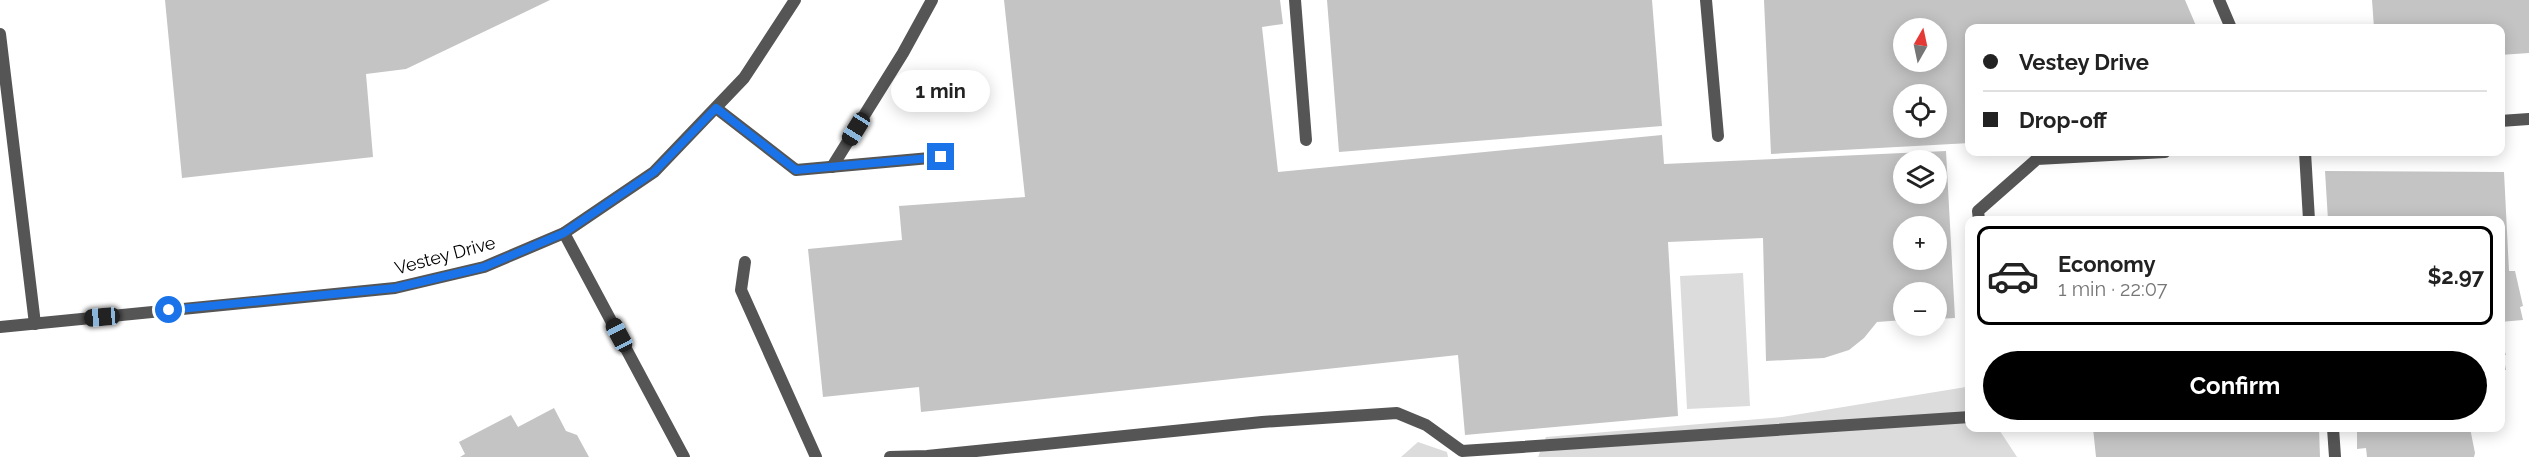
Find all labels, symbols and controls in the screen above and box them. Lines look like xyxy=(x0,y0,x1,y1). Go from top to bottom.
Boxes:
north arrow xyxy=(1893,18,1947,72)
map controls xyxy=(1893,18,1947,336)
text: Vestey Drive xyxy=(2019,49,2149,75)
callout: 1 min xyxy=(892,70,990,112)
text: 1 min xyxy=(915,79,966,103)
button: locate xyxy=(1893,84,1947,138)
text: Drop-off xyxy=(2019,107,2107,133)
car xyxy=(839,109,873,149)
route end xyxy=(927,143,954,170)
button: layers xyxy=(1893,150,1947,204)
button: + xyxy=(1893,216,1947,270)
street label: Vestey Drive xyxy=(392,231,498,279)
icon: car xyxy=(1986,249,2040,303)
text: Economy xyxy=(2058,251,2156,277)
text: $2.97 xyxy=(2427,263,2484,289)
text: 1 min · 22:07 xyxy=(2058,277,2167,301)
button: − xyxy=(1893,282,1947,336)
route start xyxy=(155,296,182,323)
car xyxy=(83,306,121,328)
car xyxy=(603,315,635,355)
button: Confirm xyxy=(1983,351,2487,420)

